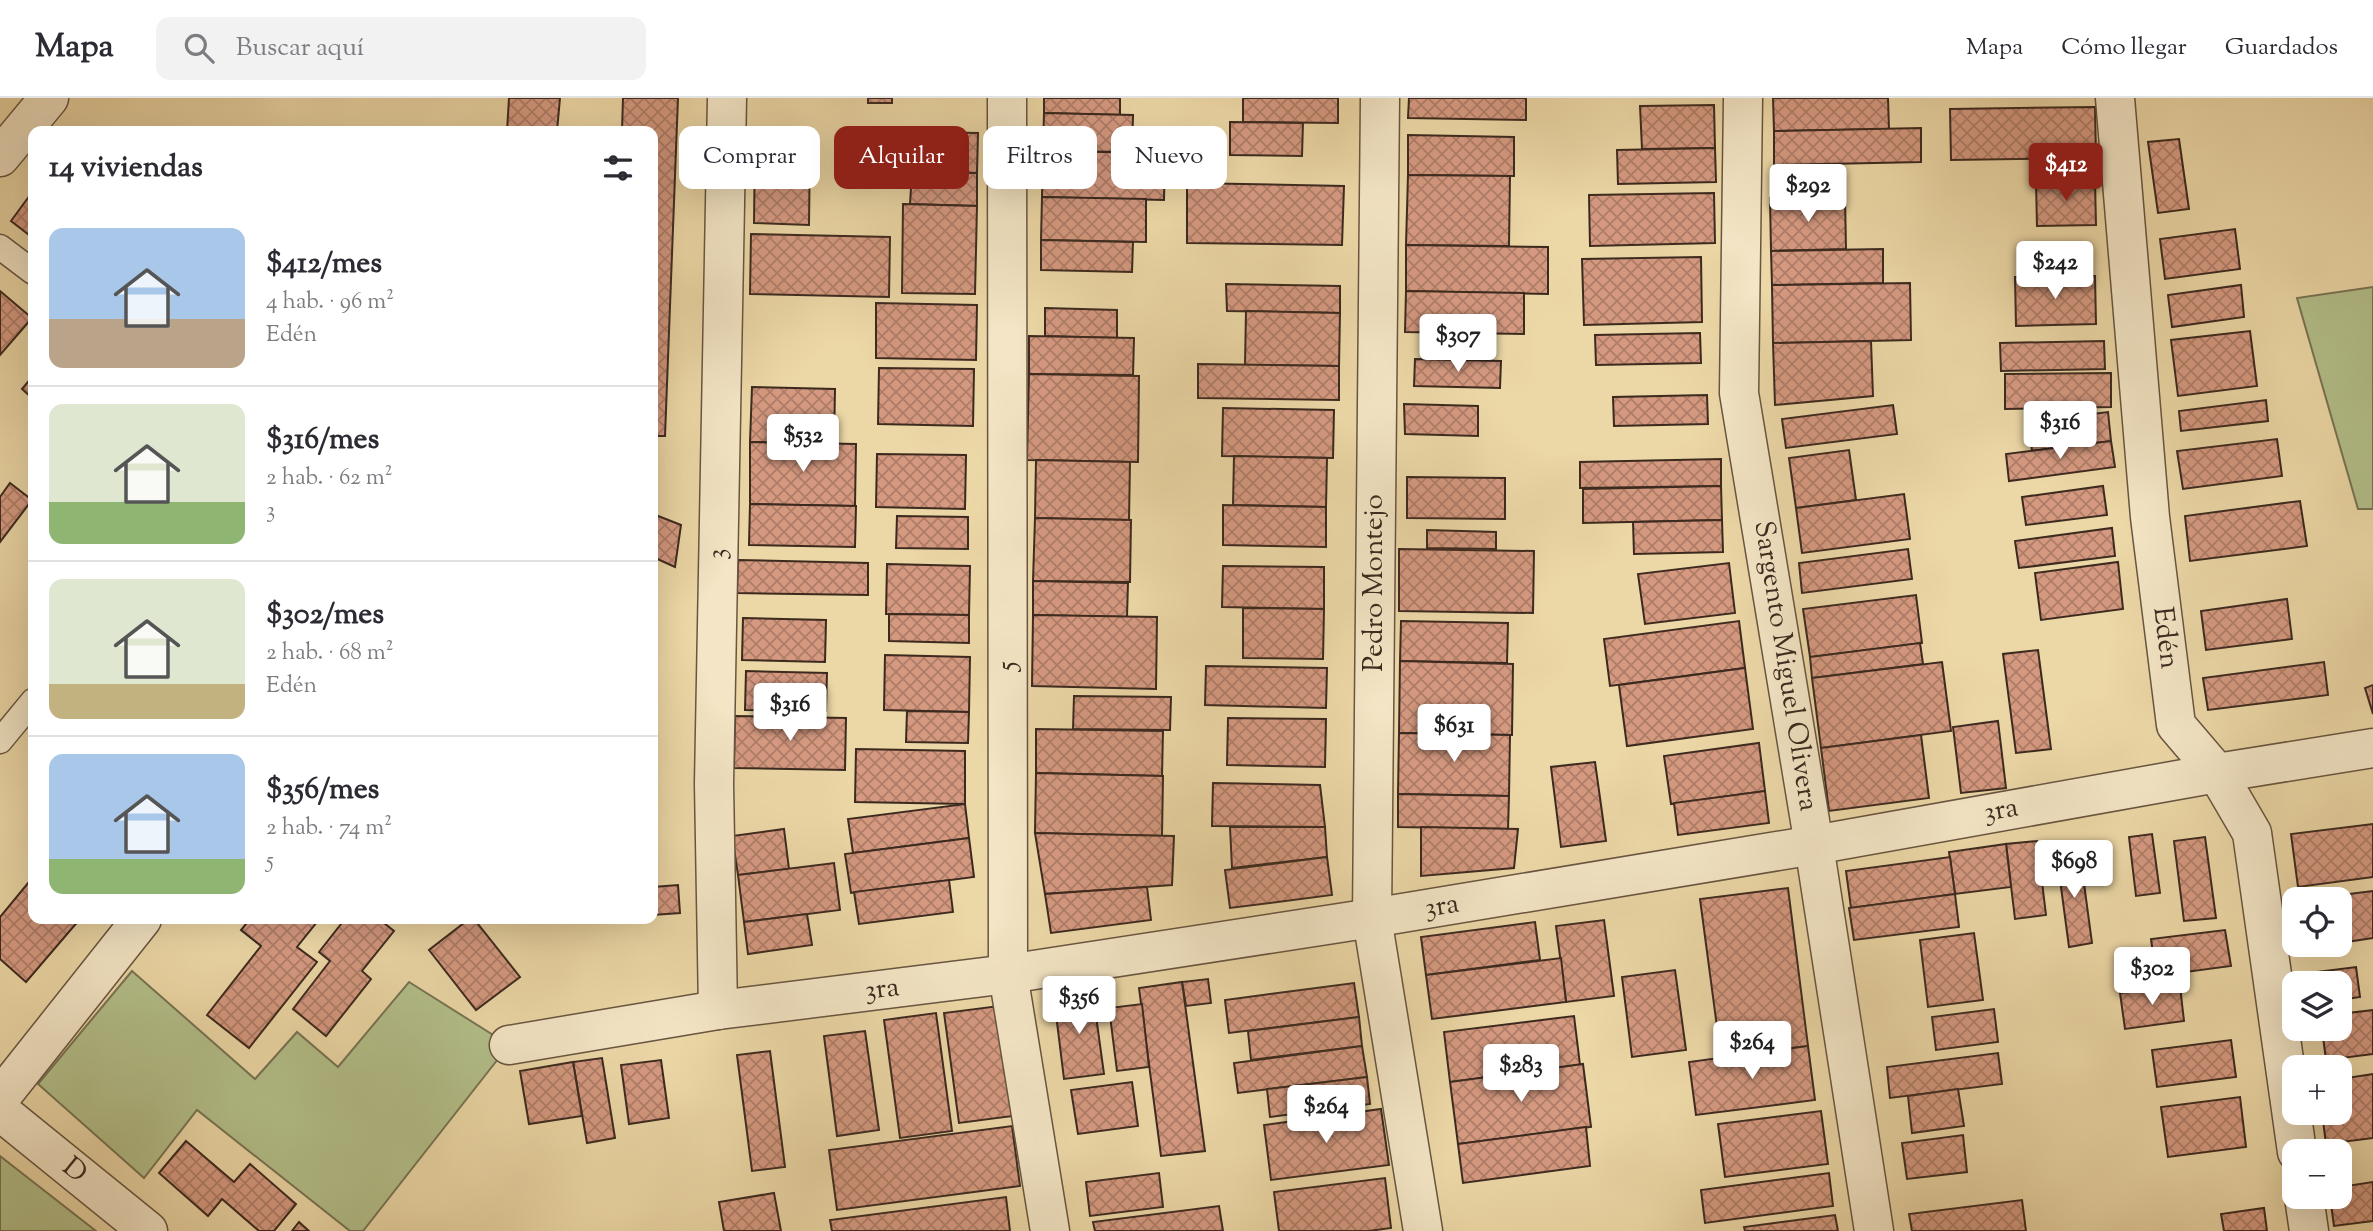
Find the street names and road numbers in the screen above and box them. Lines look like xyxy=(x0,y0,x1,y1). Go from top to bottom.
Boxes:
street label: Pedro Montejo xyxy=(1355,494,1395,672)
street label: Sargento Miguel Olivera xyxy=(1742,518,1828,814)
street label: 3 xyxy=(698,548,738,560)
street label: Edén xyxy=(2141,605,2189,671)
street label: 5 xyxy=(988,661,1028,673)
street label: 3ra xyxy=(1981,788,2022,834)
street label: 3ra xyxy=(1422,885,1462,929)
street label: 3ra xyxy=(862,968,902,1012)
street label: D xyxy=(53,1148,95,1194)

